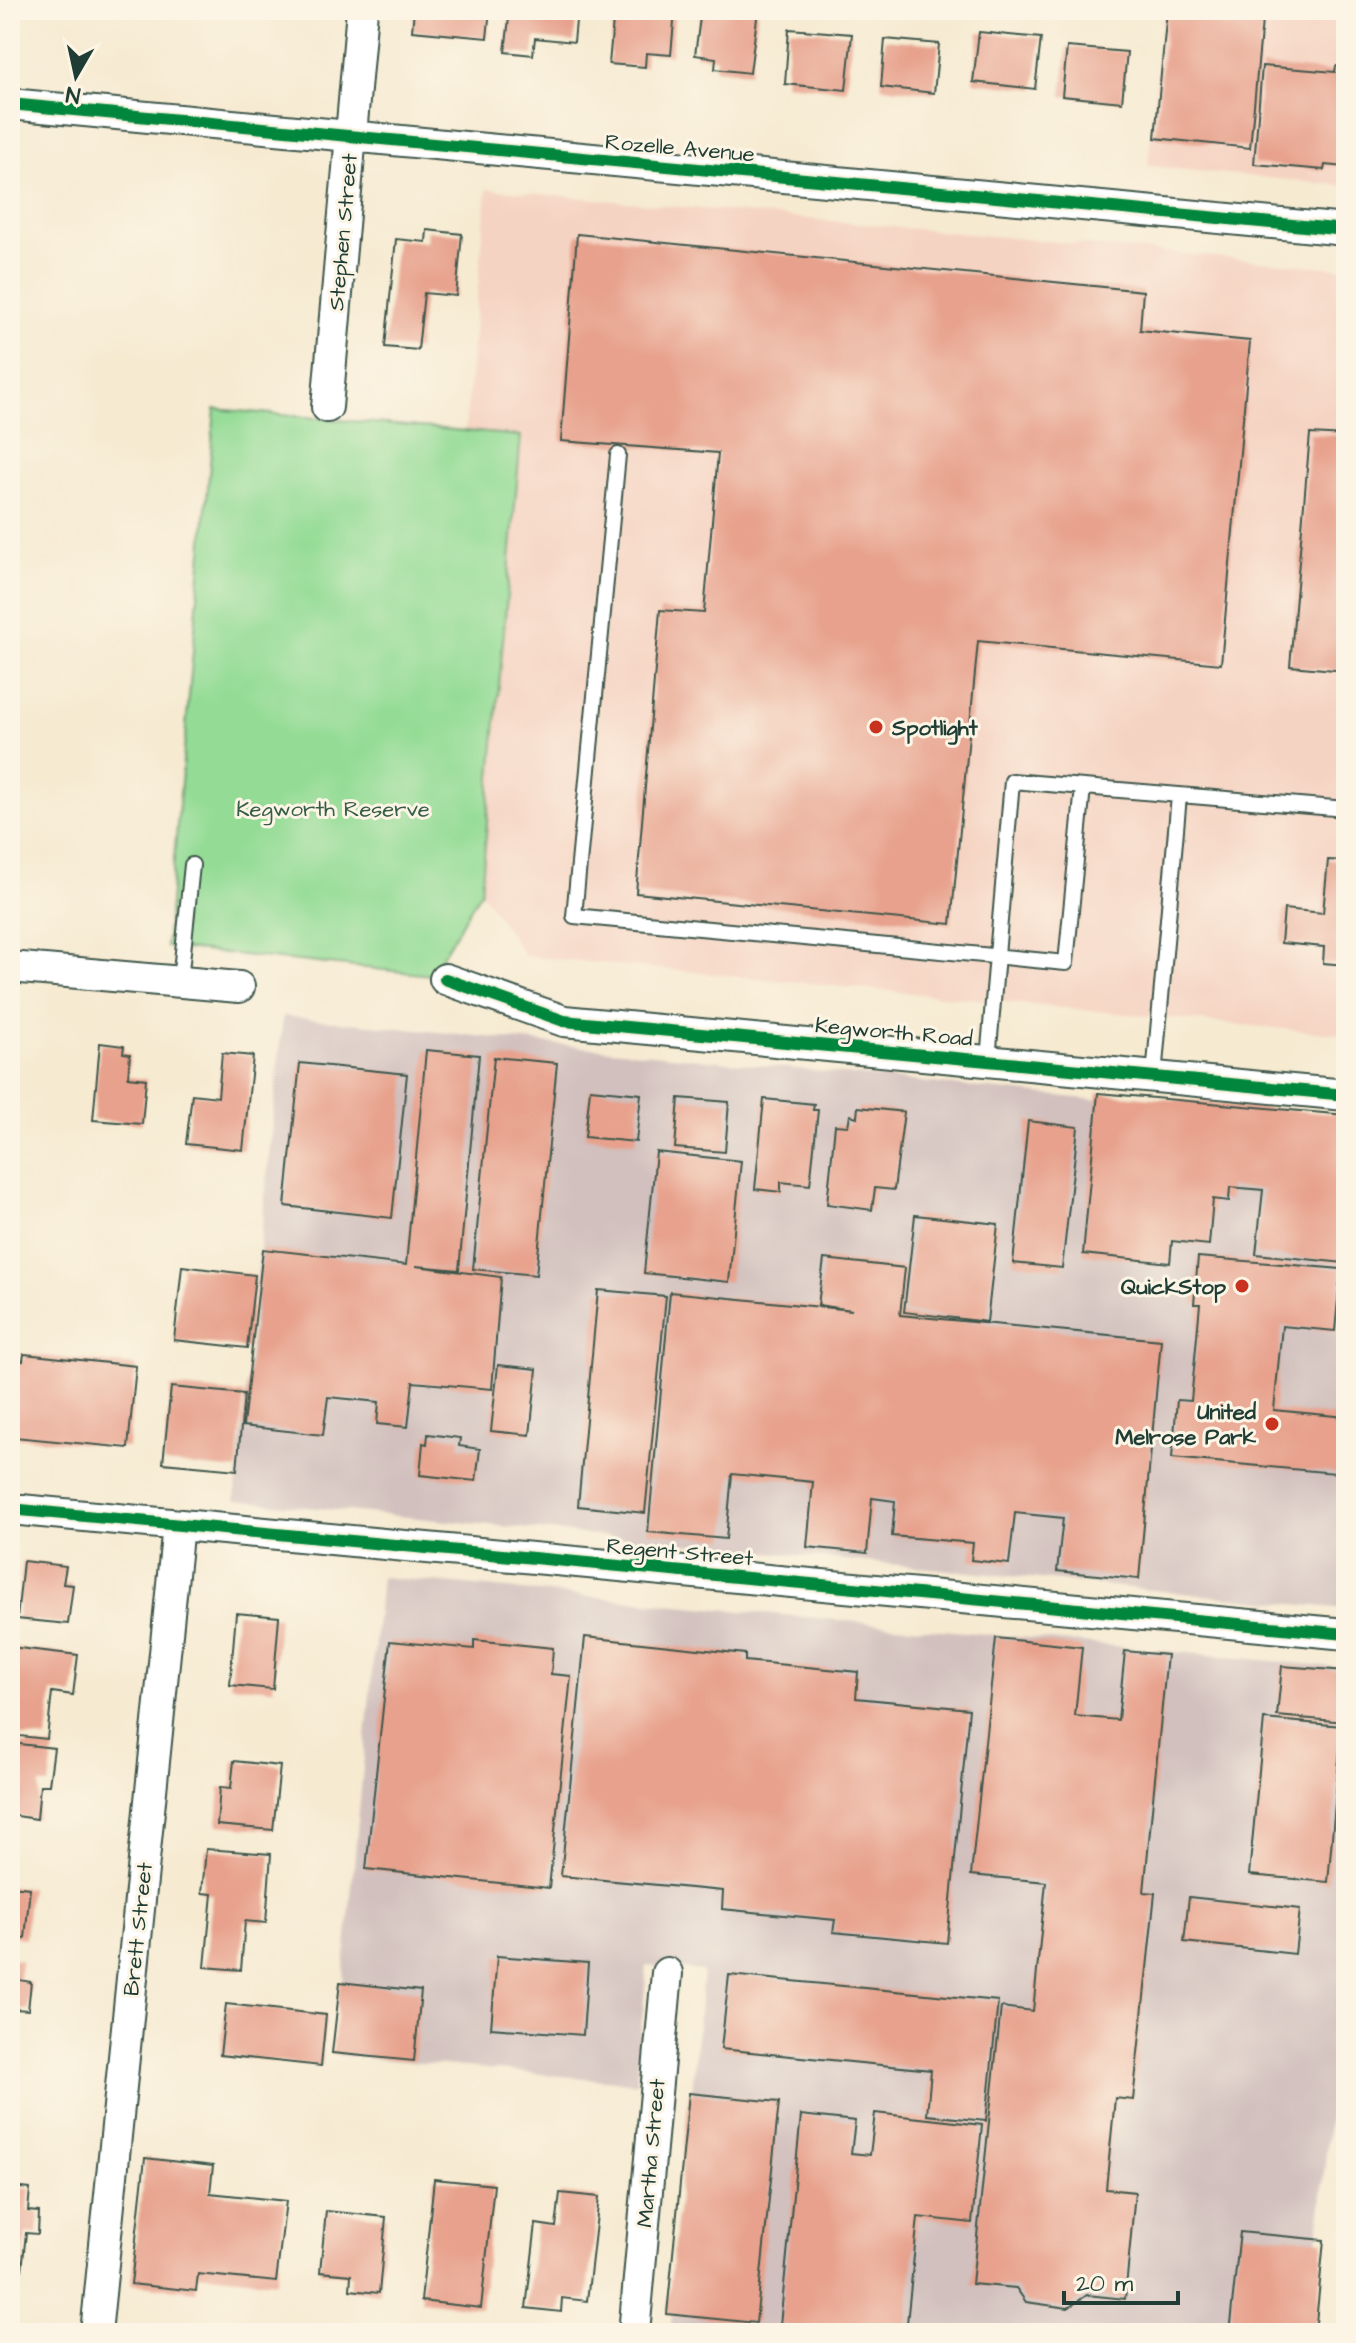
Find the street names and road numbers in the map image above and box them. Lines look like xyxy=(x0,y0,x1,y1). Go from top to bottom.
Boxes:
street label: Rozelle Avenue xyxy=(604,127,756,170)
street label: Stephen Street xyxy=(321,152,366,312)
street label: Kegworth Road xyxy=(814,1010,974,1056)
street label: Regent Street xyxy=(605,1531,755,1575)
street label: Brett Street xyxy=(116,1861,161,1997)
street label: Martha Street xyxy=(630,2077,673,2229)

